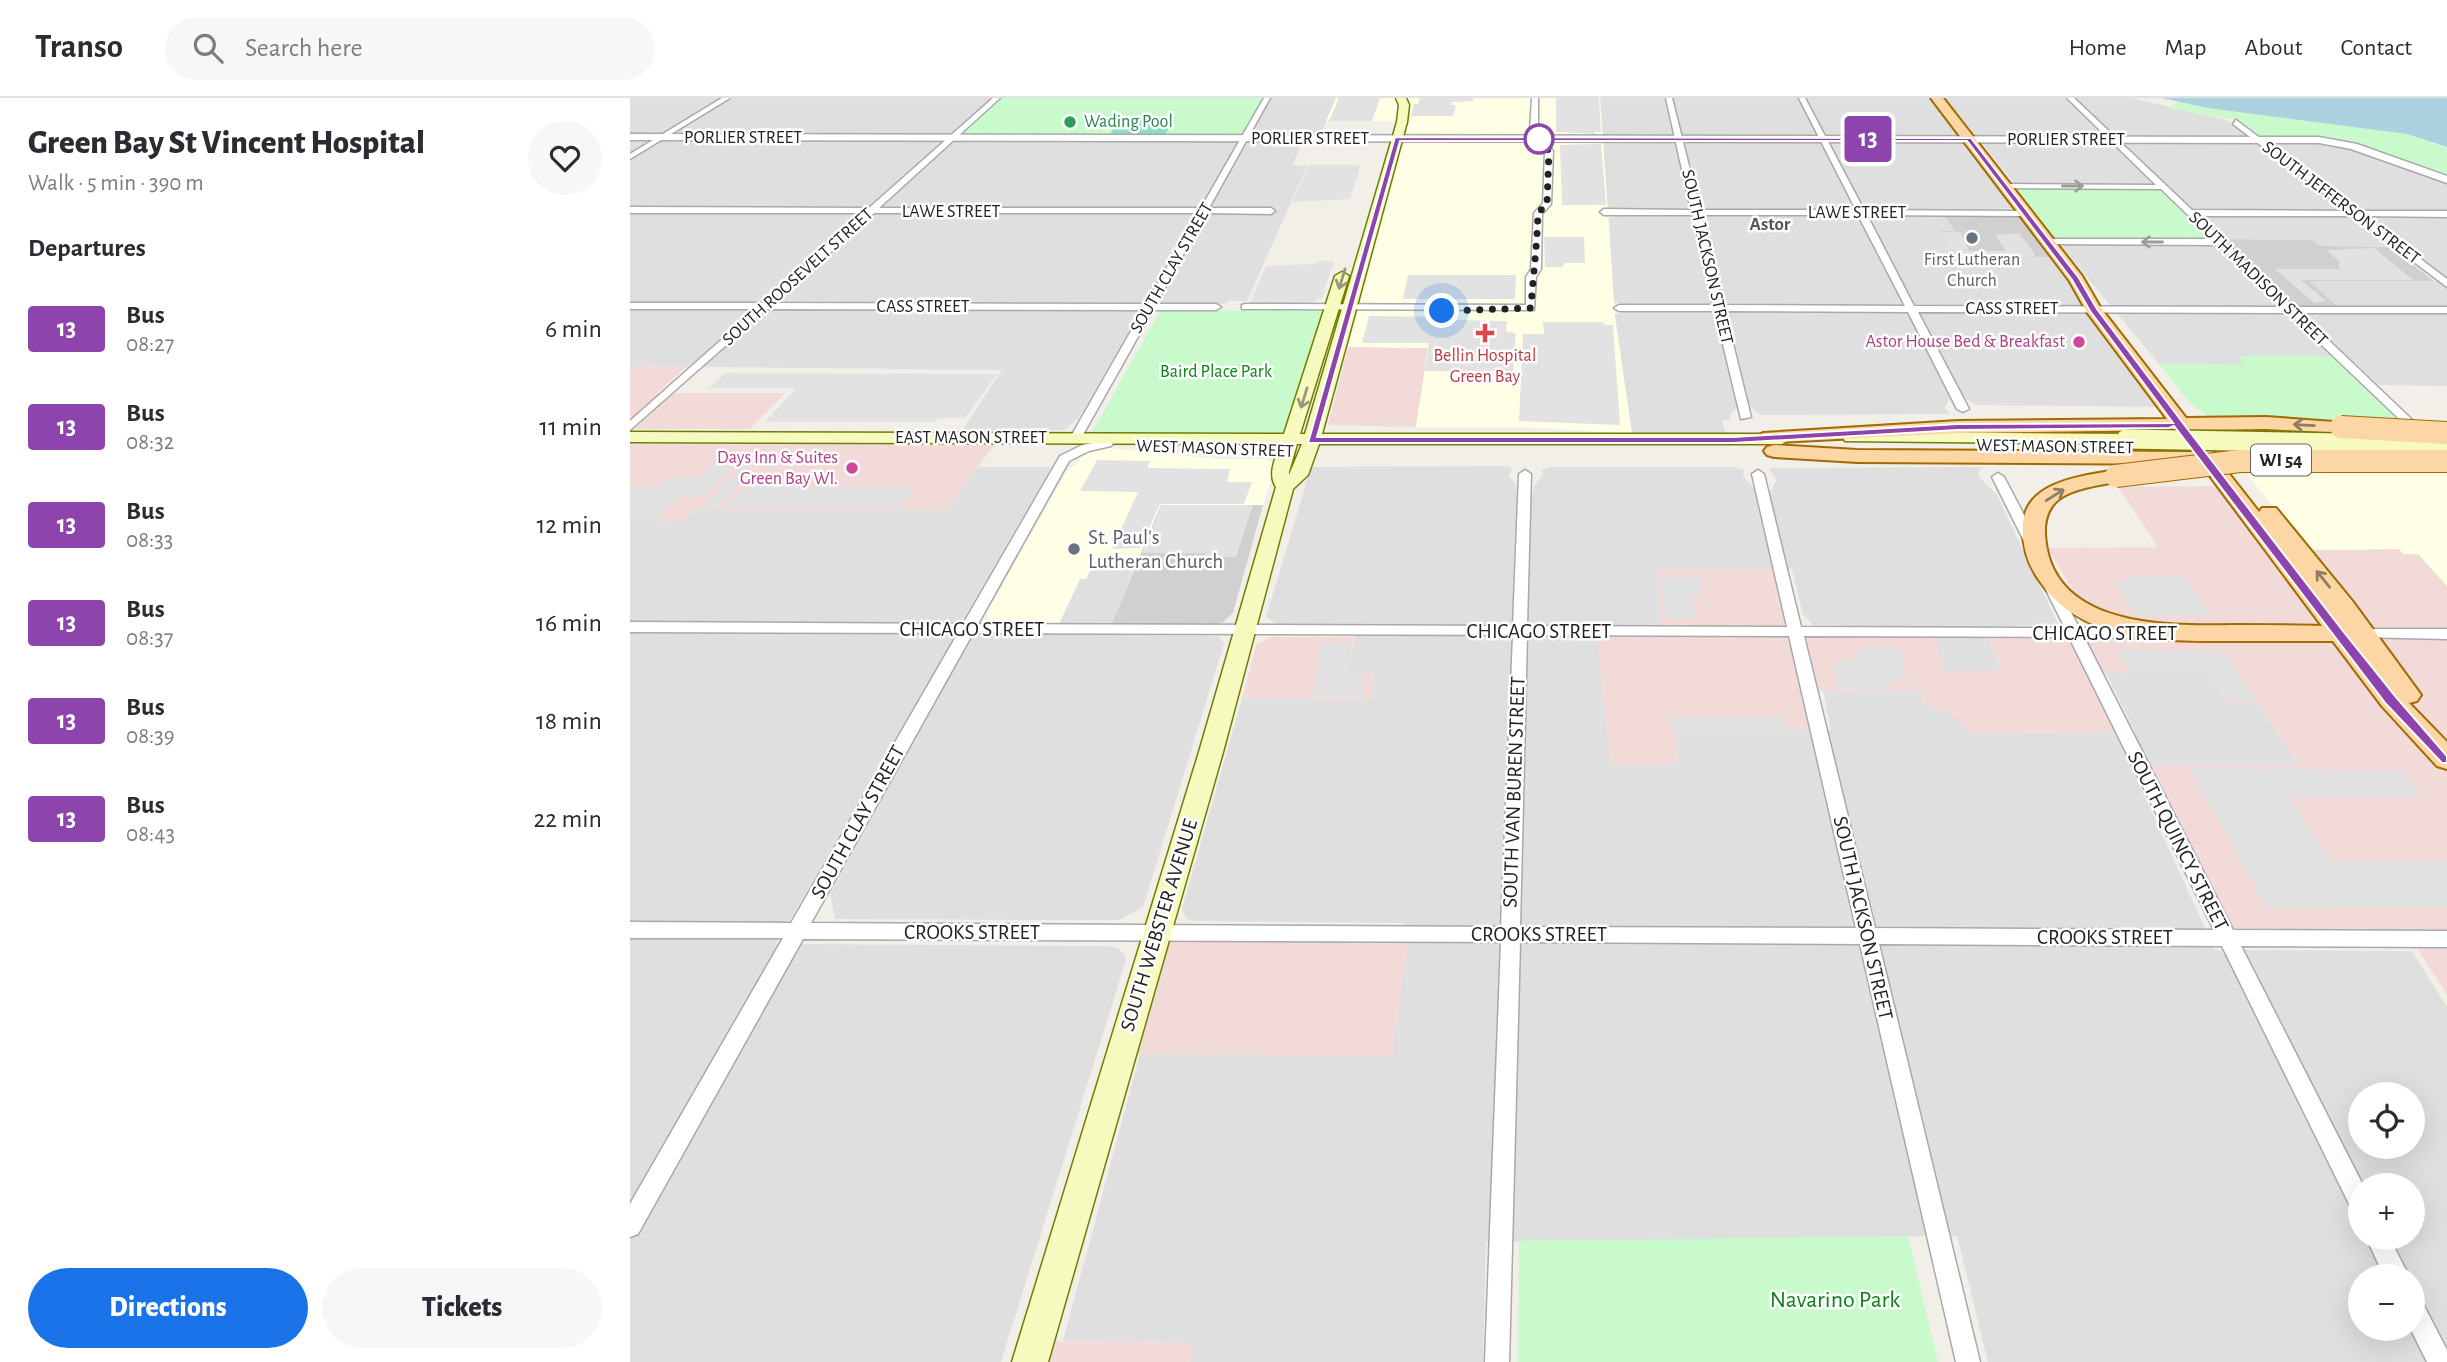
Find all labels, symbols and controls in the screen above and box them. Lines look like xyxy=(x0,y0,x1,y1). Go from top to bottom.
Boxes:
search box xyxy=(165,17,655,80)
icon: search xyxy=(189,29,227,67)
text: Transo xyxy=(35,31,123,64)
text: Search here xyxy=(245,35,363,61)
text: Home xyxy=(2069,36,2127,60)
text: Map xyxy=(2165,36,2207,60)
text: About xyxy=(2245,36,2302,60)
text: Contact xyxy=(2340,36,2412,60)
place label: Wading Pool xyxy=(1084,113,1173,131)
marker: Wading Pool xyxy=(1062,114,1078,130)
line badge: 13 xyxy=(1836,116,1900,162)
button: heart xyxy=(528,121,602,195)
unlabelled marker xyxy=(1524,124,1554,154)
text: Green Bay St Vincent Hospital xyxy=(28,127,425,160)
text: 13 xyxy=(1859,127,1877,151)
street label: PORLIER STREET xyxy=(684,129,802,147)
street label: PORLIER STREET xyxy=(1251,130,1369,148)
street label: PORLIER STREET xyxy=(2007,131,2125,149)
street label: SOUTH JEFFERSON STREET xyxy=(2259,138,2423,268)
street label: SOUTH JACKSON STREET xyxy=(1678,168,1736,346)
text: Walk · 5 min · 390 m xyxy=(28,172,204,195)
one-way arrow xyxy=(2061,180,2084,193)
street label: SOUTH CLAY STREET xyxy=(1127,200,1217,336)
street label: LAWE STREET xyxy=(902,203,1000,221)
street label: LAWE STREET xyxy=(1808,204,1906,222)
street label: SOUTH ROOSEVELT STREET xyxy=(719,205,877,349)
street label: SOUTH MADISON STREET xyxy=(2185,208,2331,350)
district label: Astor xyxy=(1750,215,1791,234)
marker: First Lutheran Church xyxy=(1964,230,1980,246)
text: Departures xyxy=(28,235,146,261)
one-way arrow xyxy=(2141,235,2164,249)
place label: First Lutheran Church xyxy=(1924,251,2020,290)
one-way arrow xyxy=(1334,267,1347,289)
your location xyxy=(1424,293,1459,328)
street label: CASS STREET xyxy=(877,298,970,316)
street label: CASS STREET xyxy=(1966,300,2059,318)
text: Bus xyxy=(126,302,165,328)
text: 6 min xyxy=(545,316,602,342)
text: 13 xyxy=(57,317,76,341)
marker: Bellin Hospital Green Bay xyxy=(1475,323,1495,343)
text: 08:27 xyxy=(126,333,174,356)
place label: Astor House Bed & Breakfast xyxy=(1865,333,2065,351)
marker: Astor House Bed & Breakfast xyxy=(2071,334,2087,350)
place label: Bellin Hospital Green Bay xyxy=(1434,347,1536,386)
park label: Baird Place Park xyxy=(1160,363,1273,381)
one-way arrow xyxy=(1296,387,1309,409)
text: Bus xyxy=(126,400,165,426)
text: 11 min xyxy=(539,414,602,440)
text: 13 xyxy=(57,415,76,439)
one-way arrow xyxy=(2292,418,2315,431)
street label: EAST MASON STREET xyxy=(895,429,1047,447)
text: 08:32 xyxy=(126,431,174,454)
street label: WEST MASON STREET xyxy=(1136,437,1294,461)
street label: WEST MASON STREET xyxy=(1976,437,2134,457)
road number: WI 54 xyxy=(2251,444,2311,476)
place label: Days Inn & Suites Green Bay WI. xyxy=(717,449,838,488)
marker: Days Inn & Suites Green Bay WI. xyxy=(844,460,860,476)
one-way arrow xyxy=(2044,487,2064,501)
text: Bus xyxy=(126,498,165,524)
text: 12 min xyxy=(536,512,602,538)
text: 13 xyxy=(57,513,76,537)
place label: St. Paul's Lutheran Church xyxy=(1088,527,1223,572)
text: 08:33 xyxy=(126,529,173,552)
marker: St. Paul's Lutheran Church xyxy=(1066,541,1082,557)
one-way arrow xyxy=(2315,571,2331,589)
text: Bus xyxy=(126,596,165,622)
text: 16 min xyxy=(536,610,602,636)
text: 13 xyxy=(57,611,76,635)
street label: CHICAGO STREET xyxy=(900,619,1044,640)
street label: CHICAGO STREET xyxy=(1467,621,1611,642)
street label: CHICAGO STREET xyxy=(2033,623,2177,644)
text: 08:37 xyxy=(126,627,173,650)
street label: SOUTH VAN BUREN STREET xyxy=(1499,676,1529,908)
text: Bus xyxy=(126,694,165,720)
text: 18 min xyxy=(536,708,602,734)
text: 13 xyxy=(57,709,76,733)
text: 08:39 xyxy=(126,725,175,748)
street label: SOUTH CLAY STREET xyxy=(807,742,909,902)
street label: SOUTH QUINCY STREET xyxy=(2124,748,2232,934)
text: Bus xyxy=(126,792,165,818)
text: 22 min xyxy=(534,806,602,832)
text: 13 xyxy=(57,807,76,831)
street label: SOUTH JACKSON STREET xyxy=(1829,814,1897,1022)
street label: SOUTH WEBSTER AVENUE xyxy=(1117,816,1201,1034)
text: 08:43 xyxy=(126,823,175,846)
street label: CROOKS STREET xyxy=(904,922,1040,943)
street label: CROOKS STREET xyxy=(1471,924,1607,945)
street label: CROOKS STREET xyxy=(2037,927,2173,948)
map controls xyxy=(2348,1082,2425,1341)
button: locate xyxy=(2348,1082,2425,1159)
button: + xyxy=(2348,1173,2425,1250)
button: − xyxy=(2348,1264,2425,1341)
button: Directions xyxy=(28,1268,308,1348)
button: Tickets xyxy=(322,1268,602,1348)
park label: Navarino Park xyxy=(1770,1288,1900,1312)

